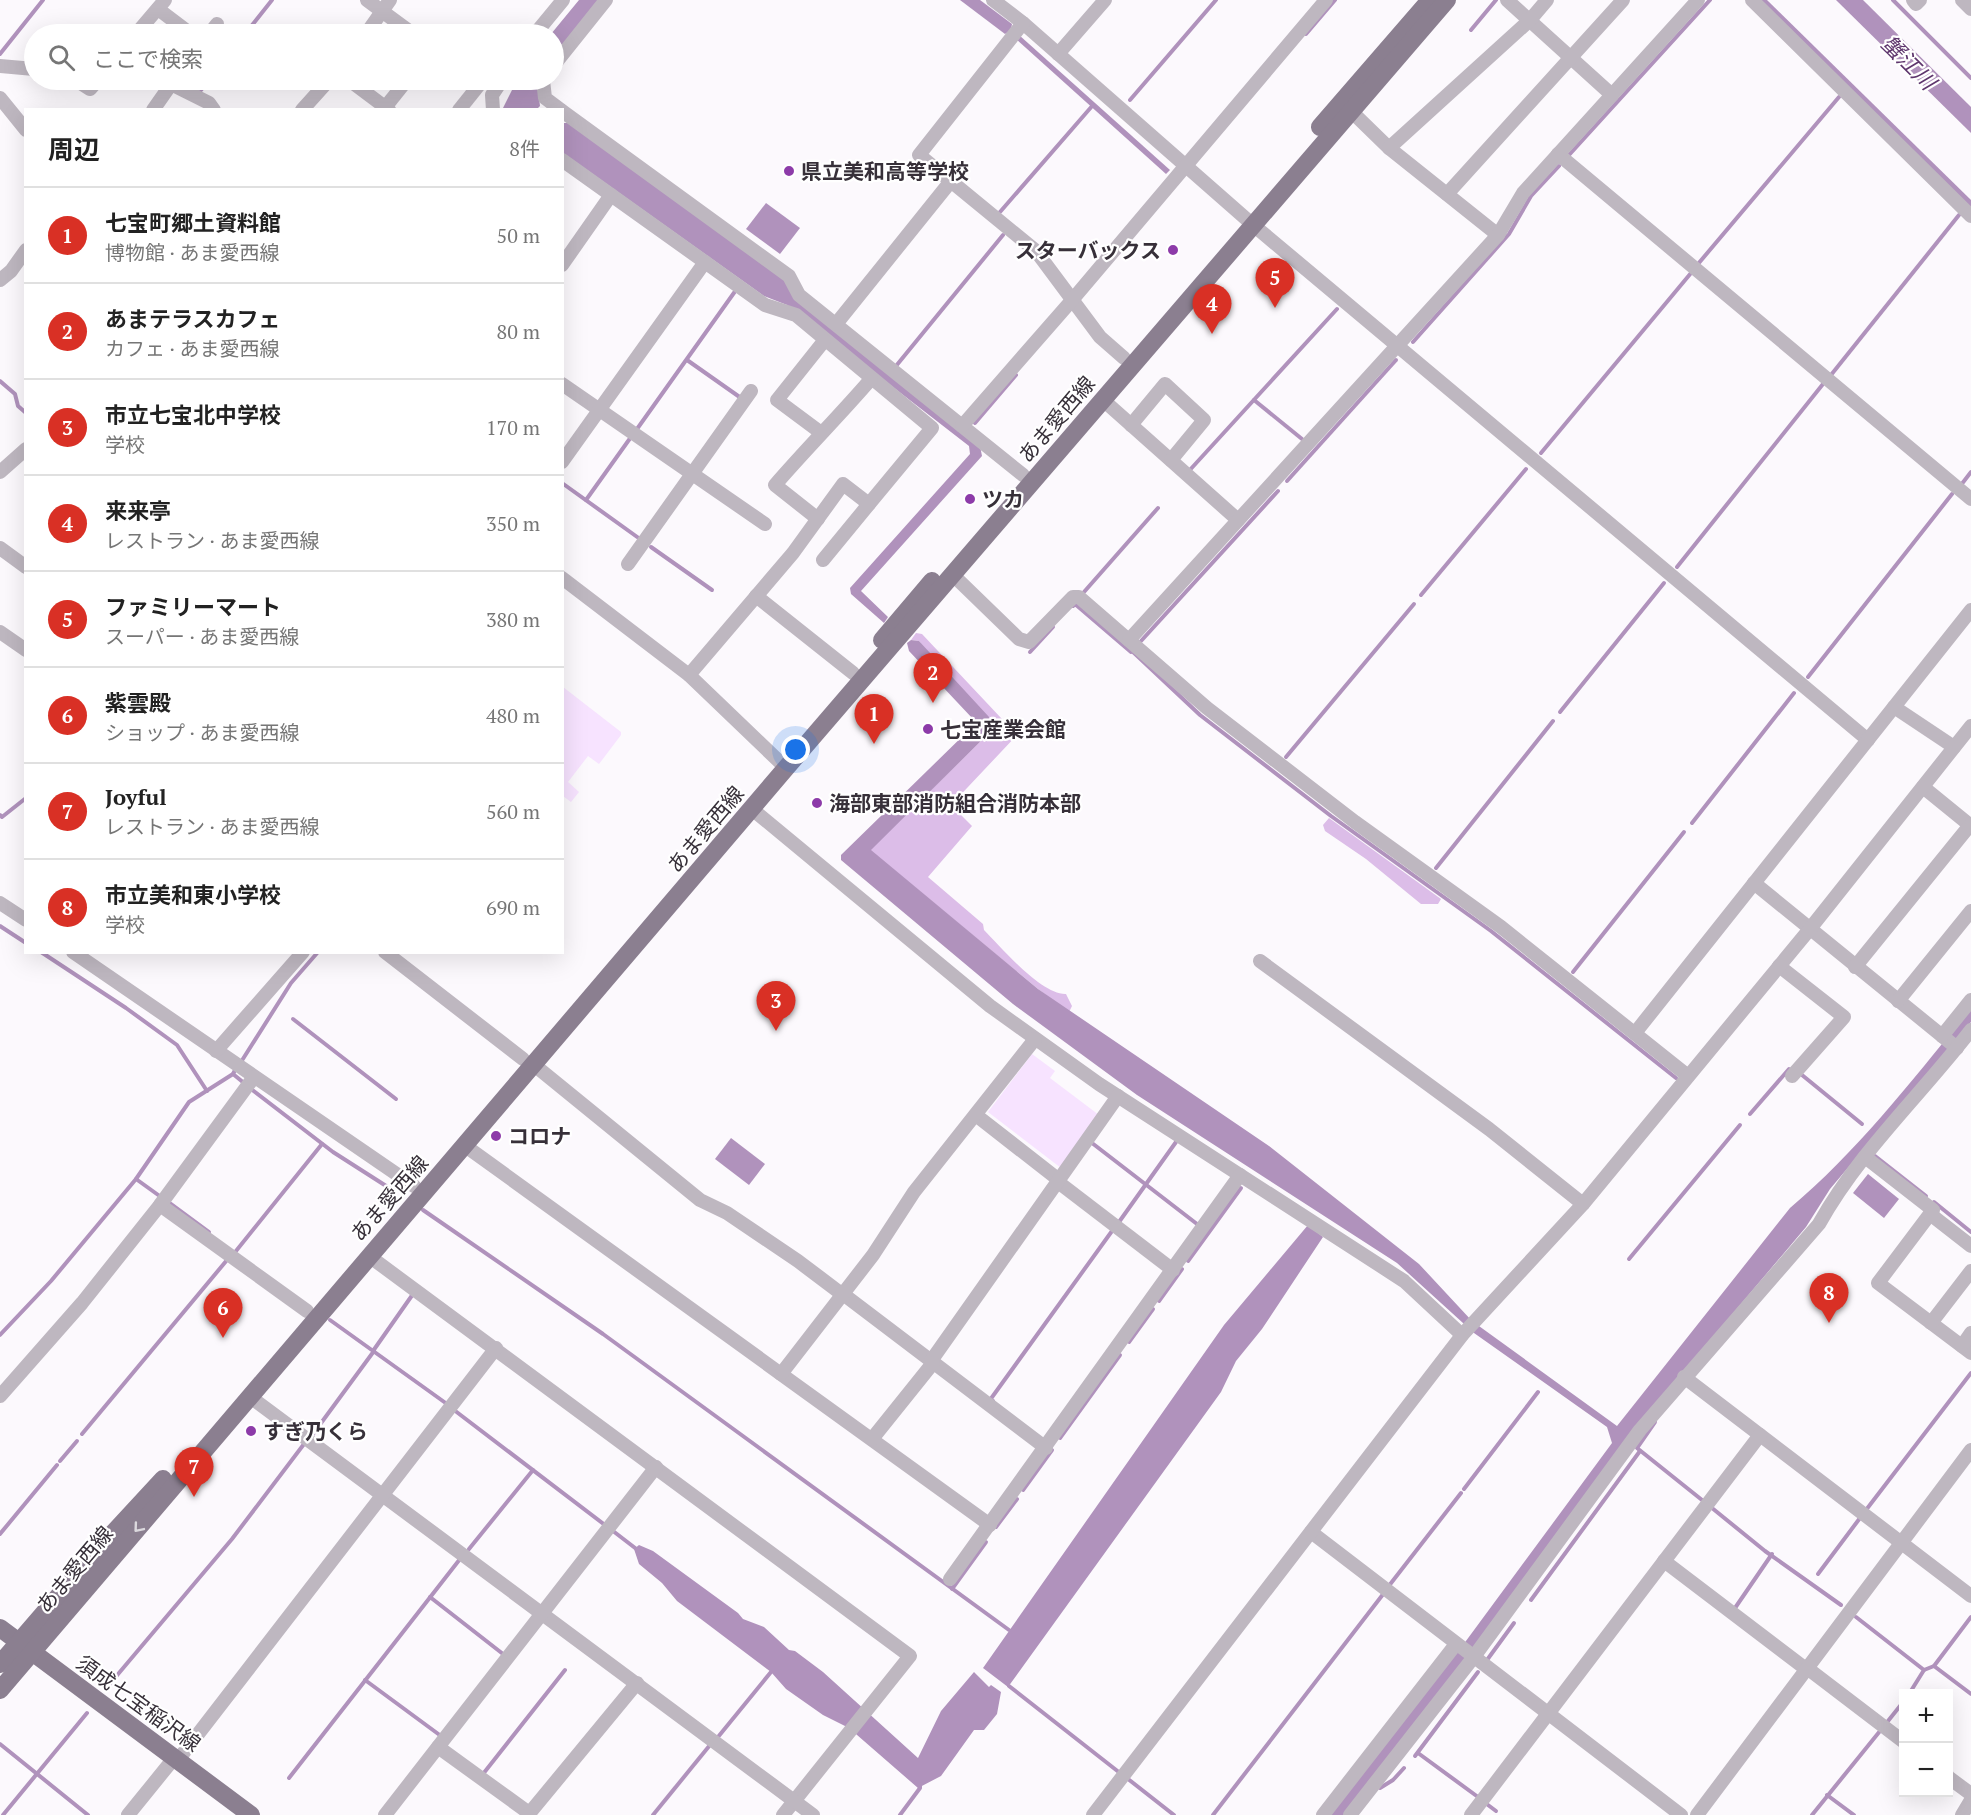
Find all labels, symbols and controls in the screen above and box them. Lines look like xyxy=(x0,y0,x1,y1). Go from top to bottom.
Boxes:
search box xyxy=(24,24,564,90)
water label: 蟹江川 xyxy=(1875,28,1944,97)
icon: search xyxy=(45,41,78,74)
text: ここで検索 xyxy=(93,44,203,73)
text: 周辺 xyxy=(48,132,100,166)
text: 8件 xyxy=(509,135,540,162)
place label: 県立美和高等学校 xyxy=(801,157,969,185)
marker: 県立美和高等学校 xyxy=(782,164,796,178)
text: 七宝町郷土資料館 xyxy=(105,208,281,237)
text: 1 xyxy=(62,222,73,249)
text: 50 m xyxy=(497,222,540,249)
place label: スターバックス xyxy=(1015,236,1161,264)
text: 博物館 · あま愛西線 xyxy=(105,239,280,266)
marker: スターバックス xyxy=(1166,243,1180,257)
pin: 5 xyxy=(1256,258,1294,308)
pin: 4 xyxy=(1192,284,1232,334)
text: あまテラスカフェ xyxy=(105,304,281,333)
text: 2 xyxy=(62,318,73,345)
text: 80 m xyxy=(497,318,540,345)
text: カフェ · あま愛西線 xyxy=(105,335,280,362)
street label: あま愛西線 xyxy=(1012,370,1100,468)
text: 市立七宝北中学校 xyxy=(105,400,281,429)
text: 3 xyxy=(62,414,73,441)
text: 170 m xyxy=(486,414,540,441)
text: 学校 xyxy=(105,431,145,458)
place label: ツカ xyxy=(982,485,1024,513)
marker: ツカ xyxy=(963,492,977,506)
text: 来来亭 xyxy=(105,496,171,525)
text: 4 xyxy=(62,510,73,537)
text: 350 m xyxy=(486,510,540,537)
text: レストラン · あま愛西線 xyxy=(105,527,320,554)
text: ファミリーマート xyxy=(105,592,281,621)
text: 5 xyxy=(62,606,73,633)
text: 380 m xyxy=(486,606,540,633)
text: スーパー · あま愛西線 xyxy=(105,623,299,650)
pin: 2 xyxy=(914,654,952,703)
text: 紫雲殿 xyxy=(105,688,171,717)
pin: 1 xyxy=(854,694,894,744)
text: 6 xyxy=(62,702,73,729)
text: 480 m xyxy=(486,702,540,729)
place label: 七宝産業会館 xyxy=(940,715,1066,743)
text: ショップ · あま愛西線 xyxy=(105,719,300,746)
marker: 七宝産業会館 xyxy=(921,722,935,736)
your location xyxy=(781,735,810,764)
street label: あま愛西線 xyxy=(661,780,749,878)
text: Joyful xyxy=(105,782,166,811)
place label: 海部東部消防組合消防本部 xyxy=(829,789,1081,817)
marker: 海部東部消防組合消防本部 xyxy=(810,796,824,810)
text: 7 xyxy=(62,798,73,825)
text: 560 m xyxy=(486,798,540,825)
text: レストラン · あま愛西線 xyxy=(105,813,320,840)
text: 市立美和東小学校 xyxy=(105,880,281,909)
text: 8 xyxy=(62,894,73,921)
text: 690 m xyxy=(486,894,540,921)
text: 学校 xyxy=(105,911,145,938)
pin: 3 xyxy=(756,982,796,1031)
place label: コロナ xyxy=(508,1122,571,1150)
marker: コロナ xyxy=(489,1129,503,1143)
street label: あま愛西線 xyxy=(344,1149,434,1247)
pin: 8 xyxy=(1810,1274,1848,1323)
pin: 6 xyxy=(204,1288,242,1338)
place label: すぎ乃くら xyxy=(263,1417,368,1445)
marker: すぎ乃くら xyxy=(244,1424,258,1438)
pin: 7 xyxy=(174,1448,214,1497)
street label: あま愛西線 xyxy=(30,1520,118,1618)
one-way arrow xyxy=(135,1521,146,1532)
street label: 須成七宝稲沢線 xyxy=(71,1648,207,1758)
map controls xyxy=(1899,1689,1953,1797)
button: + xyxy=(1899,1689,1953,1743)
button: − xyxy=(1899,1743,1953,1797)

